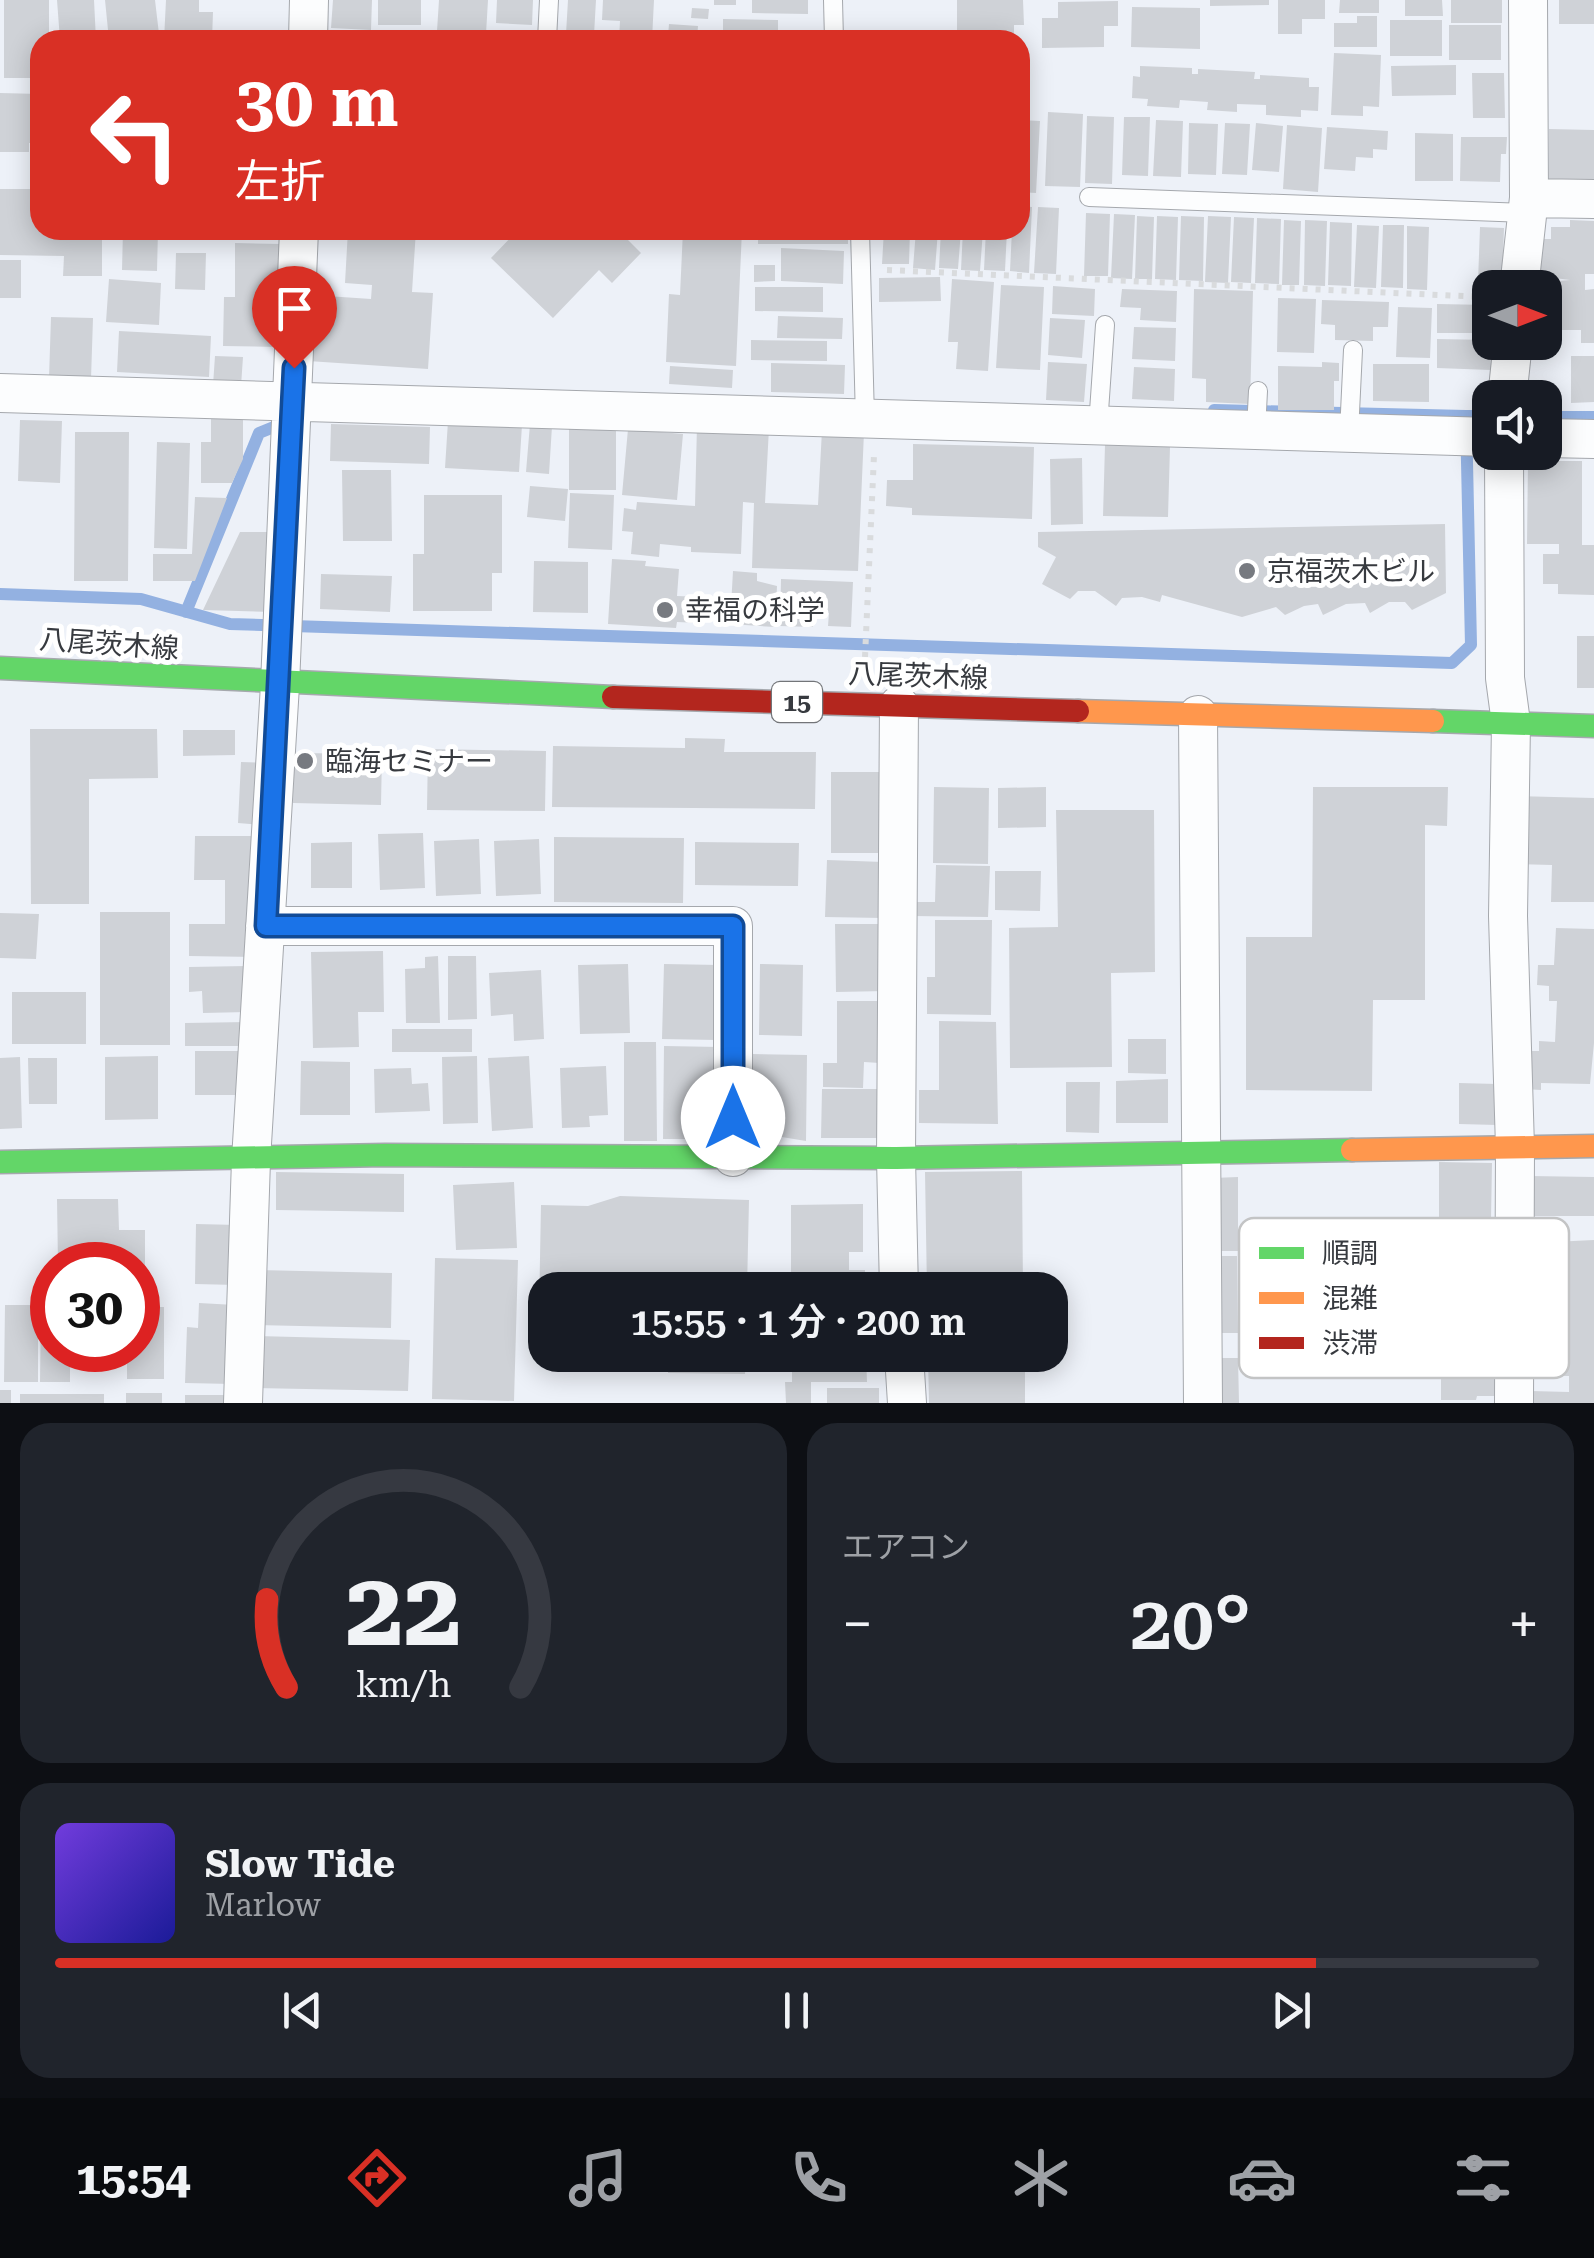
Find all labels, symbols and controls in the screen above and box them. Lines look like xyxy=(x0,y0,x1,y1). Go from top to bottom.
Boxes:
text: 30 m xyxy=(235,61,399,143)
icon: left xyxy=(70,70,200,200)
text: 左折 xyxy=(235,155,325,208)
pin xyxy=(252,266,337,369)
north arrow xyxy=(1472,270,1562,360)
map controls xyxy=(1472,270,1562,470)
icon: arrive xyxy=(267,281,322,336)
button: sound xyxy=(1472,380,1562,470)
place label: 京福茨木ビル xyxy=(1267,555,1435,588)
marker: 京福茨木ビル xyxy=(1236,560,1258,582)
place label: 幸福の科学 xyxy=(685,594,825,627)
marker: 幸福の科学 xyxy=(654,599,676,621)
street label: 八尾茨木線 xyxy=(38,623,180,665)
street label: 八尾茨木線 xyxy=(847,657,989,695)
road number: 15 xyxy=(772,682,822,722)
place label: 臨海セミナー xyxy=(325,745,493,778)
marker: 臨海セミナー xyxy=(294,750,316,772)
position arrow xyxy=(681,1066,785,1170)
legend xyxy=(1239,1218,1569,1378)
text: 順調 xyxy=(1322,1237,1378,1270)
speed limit sign: 30 xyxy=(30,1242,160,1372)
text: 混雑 xyxy=(1322,1282,1378,1315)
text: 15:55 · 1 分 · 200 m xyxy=(630,1300,966,1344)
text: 渋滞 xyxy=(1322,1327,1378,1360)
text: エアコン xyxy=(842,1528,970,1566)
text: 22 xyxy=(345,1549,462,1670)
text: 20° xyxy=(1130,1579,1251,1667)
text: − xyxy=(842,1592,873,1656)
text: + xyxy=(1508,1592,1539,1656)
text: km/h xyxy=(356,1664,451,1706)
text: Slow Tide xyxy=(205,1842,395,1886)
text: Marlow xyxy=(205,1886,321,1924)
icon: previous xyxy=(275,1983,330,2038)
icon: pause xyxy=(769,1983,824,2038)
icon: next xyxy=(1264,1983,1319,2038)
icon: directions xyxy=(342,2143,412,2213)
icon: music xyxy=(563,2143,633,2213)
icon: phone xyxy=(784,2143,854,2213)
icon: climate xyxy=(1006,2143,1076,2213)
icon: car xyxy=(1227,2143,1297,2213)
icon: filters xyxy=(1448,2143,1518,2213)
text: 15:54 xyxy=(76,2152,191,2205)

